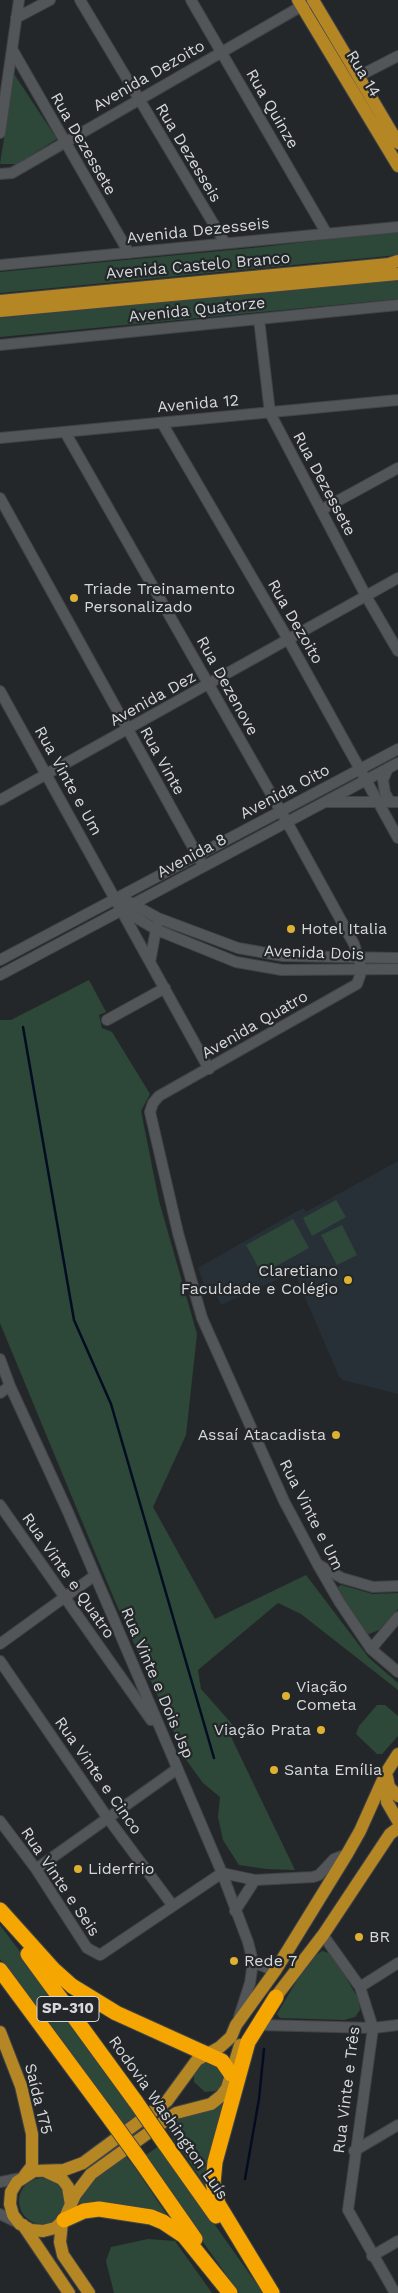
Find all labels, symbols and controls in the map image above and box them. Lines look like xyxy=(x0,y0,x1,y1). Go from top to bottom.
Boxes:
street label: Avenida Dezoito xyxy=(90,36,208,116)
street label: Rua 14 xyxy=(342,47,384,101)
street label: Rua Quinze xyxy=(242,66,302,152)
street label: Rua Dezessete xyxy=(46,89,120,199)
street label: Rua Dezesseis xyxy=(151,100,225,206)
street label: Avenida Dezesseis xyxy=(126,214,270,248)
street label: Avenida Castelo Branco xyxy=(105,248,291,284)
street label: Avenida Quatorze xyxy=(128,293,266,327)
street label: Avenida 12 xyxy=(156,391,240,417)
street label: Rua Dezessete xyxy=(289,429,359,539)
street label: Rua Dezoito xyxy=(263,576,327,668)
place label: Triade Treinamento Personalizado xyxy=(84,579,235,617)
marker: Triade Treinamento Personalizado xyxy=(68,592,80,604)
street label: Rua Dezenove xyxy=(192,633,262,739)
street label: Avenida Dez xyxy=(107,667,199,731)
street label: Rua Vinte e Um xyxy=(30,723,106,839)
street label: Rua Vinte xyxy=(135,723,189,799)
street label: Avenida Oito xyxy=(237,760,333,824)
street label: Avenida 8 xyxy=(154,830,230,882)
place label: Hotel Italia xyxy=(301,919,387,939)
marker: Hotel Italia xyxy=(285,923,297,935)
street label: Avenida Dois xyxy=(264,942,364,964)
street label: Avenida Quatro xyxy=(198,987,312,1063)
place label: Claretiano Faculdade e Colégio xyxy=(181,1261,338,1299)
marker: Claretiano Faculdade e Colégio xyxy=(342,1274,354,1286)
place label: Assaí Atacadista xyxy=(198,1425,326,1445)
marker: Assaí Atacadista xyxy=(330,1429,342,1441)
street label: Rua Vinte e Um xyxy=(275,1456,347,1574)
street label: Rua Vinte e Quatro xyxy=(18,1510,118,1642)
street label: Rua Vinte e Dois Jsp xyxy=(117,1605,197,1761)
place label: Viação Cometa xyxy=(296,1677,357,1715)
marker: Viação Cometa xyxy=(280,1690,292,1702)
street label: Rua Vinte e Cinco xyxy=(50,1714,146,1838)
place label: Viação Prata xyxy=(214,1720,311,1740)
marker: Viação Prata xyxy=(315,1724,327,1736)
place label: Santa Emília xyxy=(284,1760,382,1780)
marker: Santa Emília xyxy=(268,1764,280,1776)
street label: Rua Vinte e Seis xyxy=(16,1824,104,1940)
place label: Liderfrio xyxy=(88,1859,154,1879)
marker: Liderfrio xyxy=(72,1863,84,1875)
place label: BR xyxy=(369,1927,390,1947)
marker: BR xyxy=(353,1931,365,1943)
place label: Rede 7 xyxy=(244,1951,297,1971)
marker: Rede 7 xyxy=(228,1955,240,1967)
road number: SP-310 xyxy=(37,1996,99,2022)
street label: Rua Vinte e Três xyxy=(330,2025,364,2155)
street label: Rodovia Washington Luís xyxy=(104,2033,232,2203)
street label: Saída 175 xyxy=(20,2062,56,2136)

